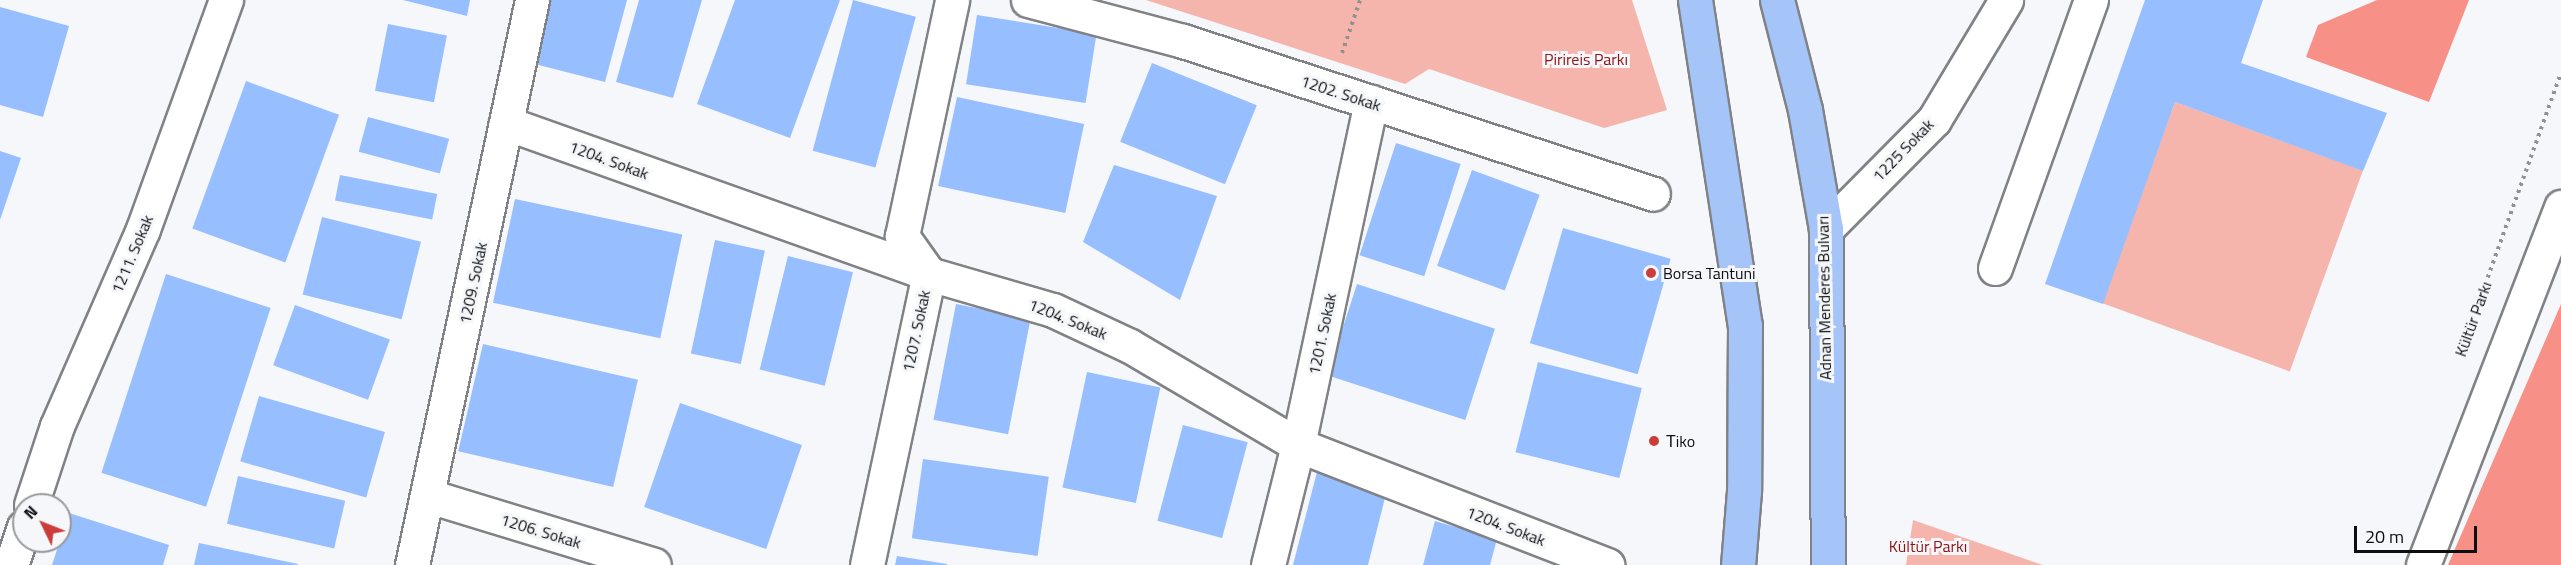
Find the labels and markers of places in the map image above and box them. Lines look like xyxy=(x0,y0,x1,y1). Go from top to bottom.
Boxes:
place label: Borsa Tantuni xyxy=(1663,263,1756,283)
marker: Borsa Tantuni xyxy=(1644,266,1658,280)
place label: Тiko xyxy=(1666,431,1695,451)
marker: Тiko xyxy=(1647,434,1661,448)

